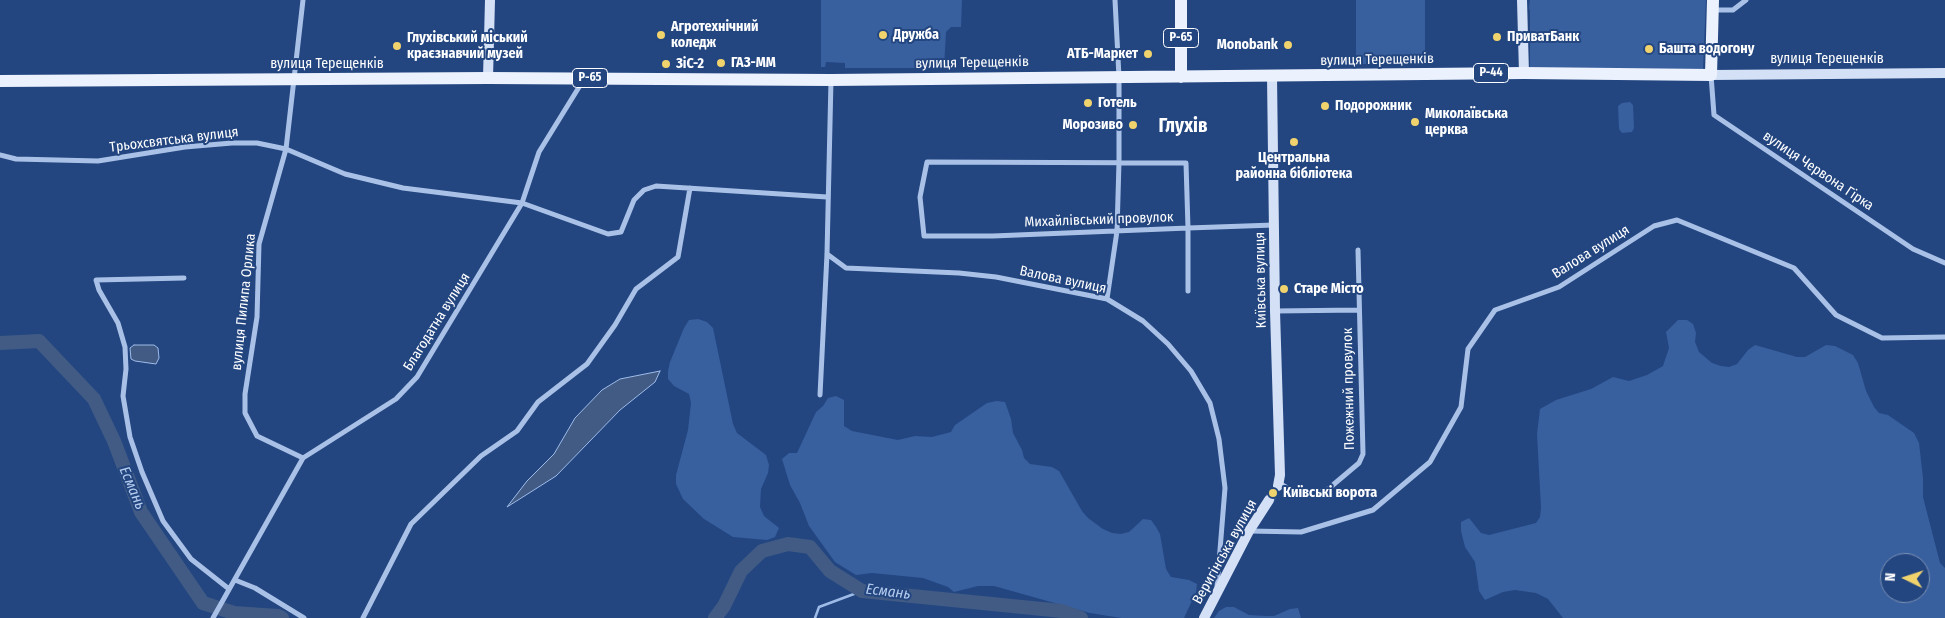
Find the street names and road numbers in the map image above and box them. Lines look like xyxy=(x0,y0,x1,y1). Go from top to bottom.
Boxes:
road number: Р-65 xyxy=(1164,28,1198,48)
street label: вулиця Терещенків xyxy=(1320,51,1434,69)
street label: вулиця Терещенків xyxy=(1770,51,1884,67)
street label: вулиця Терещенків xyxy=(915,54,1029,72)
street label: вулиця Терещенків xyxy=(270,56,384,72)
road number: Р-44 xyxy=(1474,64,1508,82)
road number: Р-65 xyxy=(572,68,608,88)
street label: Трьохсвятська вулиця xyxy=(109,124,239,156)
street label: вулиця Червона Гірка xyxy=(1759,128,1877,214)
street label: Михайлівський провулок xyxy=(1024,209,1174,231)
street label: Валова вулиця xyxy=(1549,222,1633,282)
street label: Київська вулиця xyxy=(1252,232,1270,328)
street label: вулиця Пилипа Орлика xyxy=(228,233,260,371)
street label: Валова вулиця xyxy=(1018,263,1108,297)
street label: Благодатна вулиця xyxy=(400,270,474,374)
street label: Пожежний провулок xyxy=(1340,328,1358,450)
street label: Веригінська вулиця xyxy=(1189,497,1261,607)

